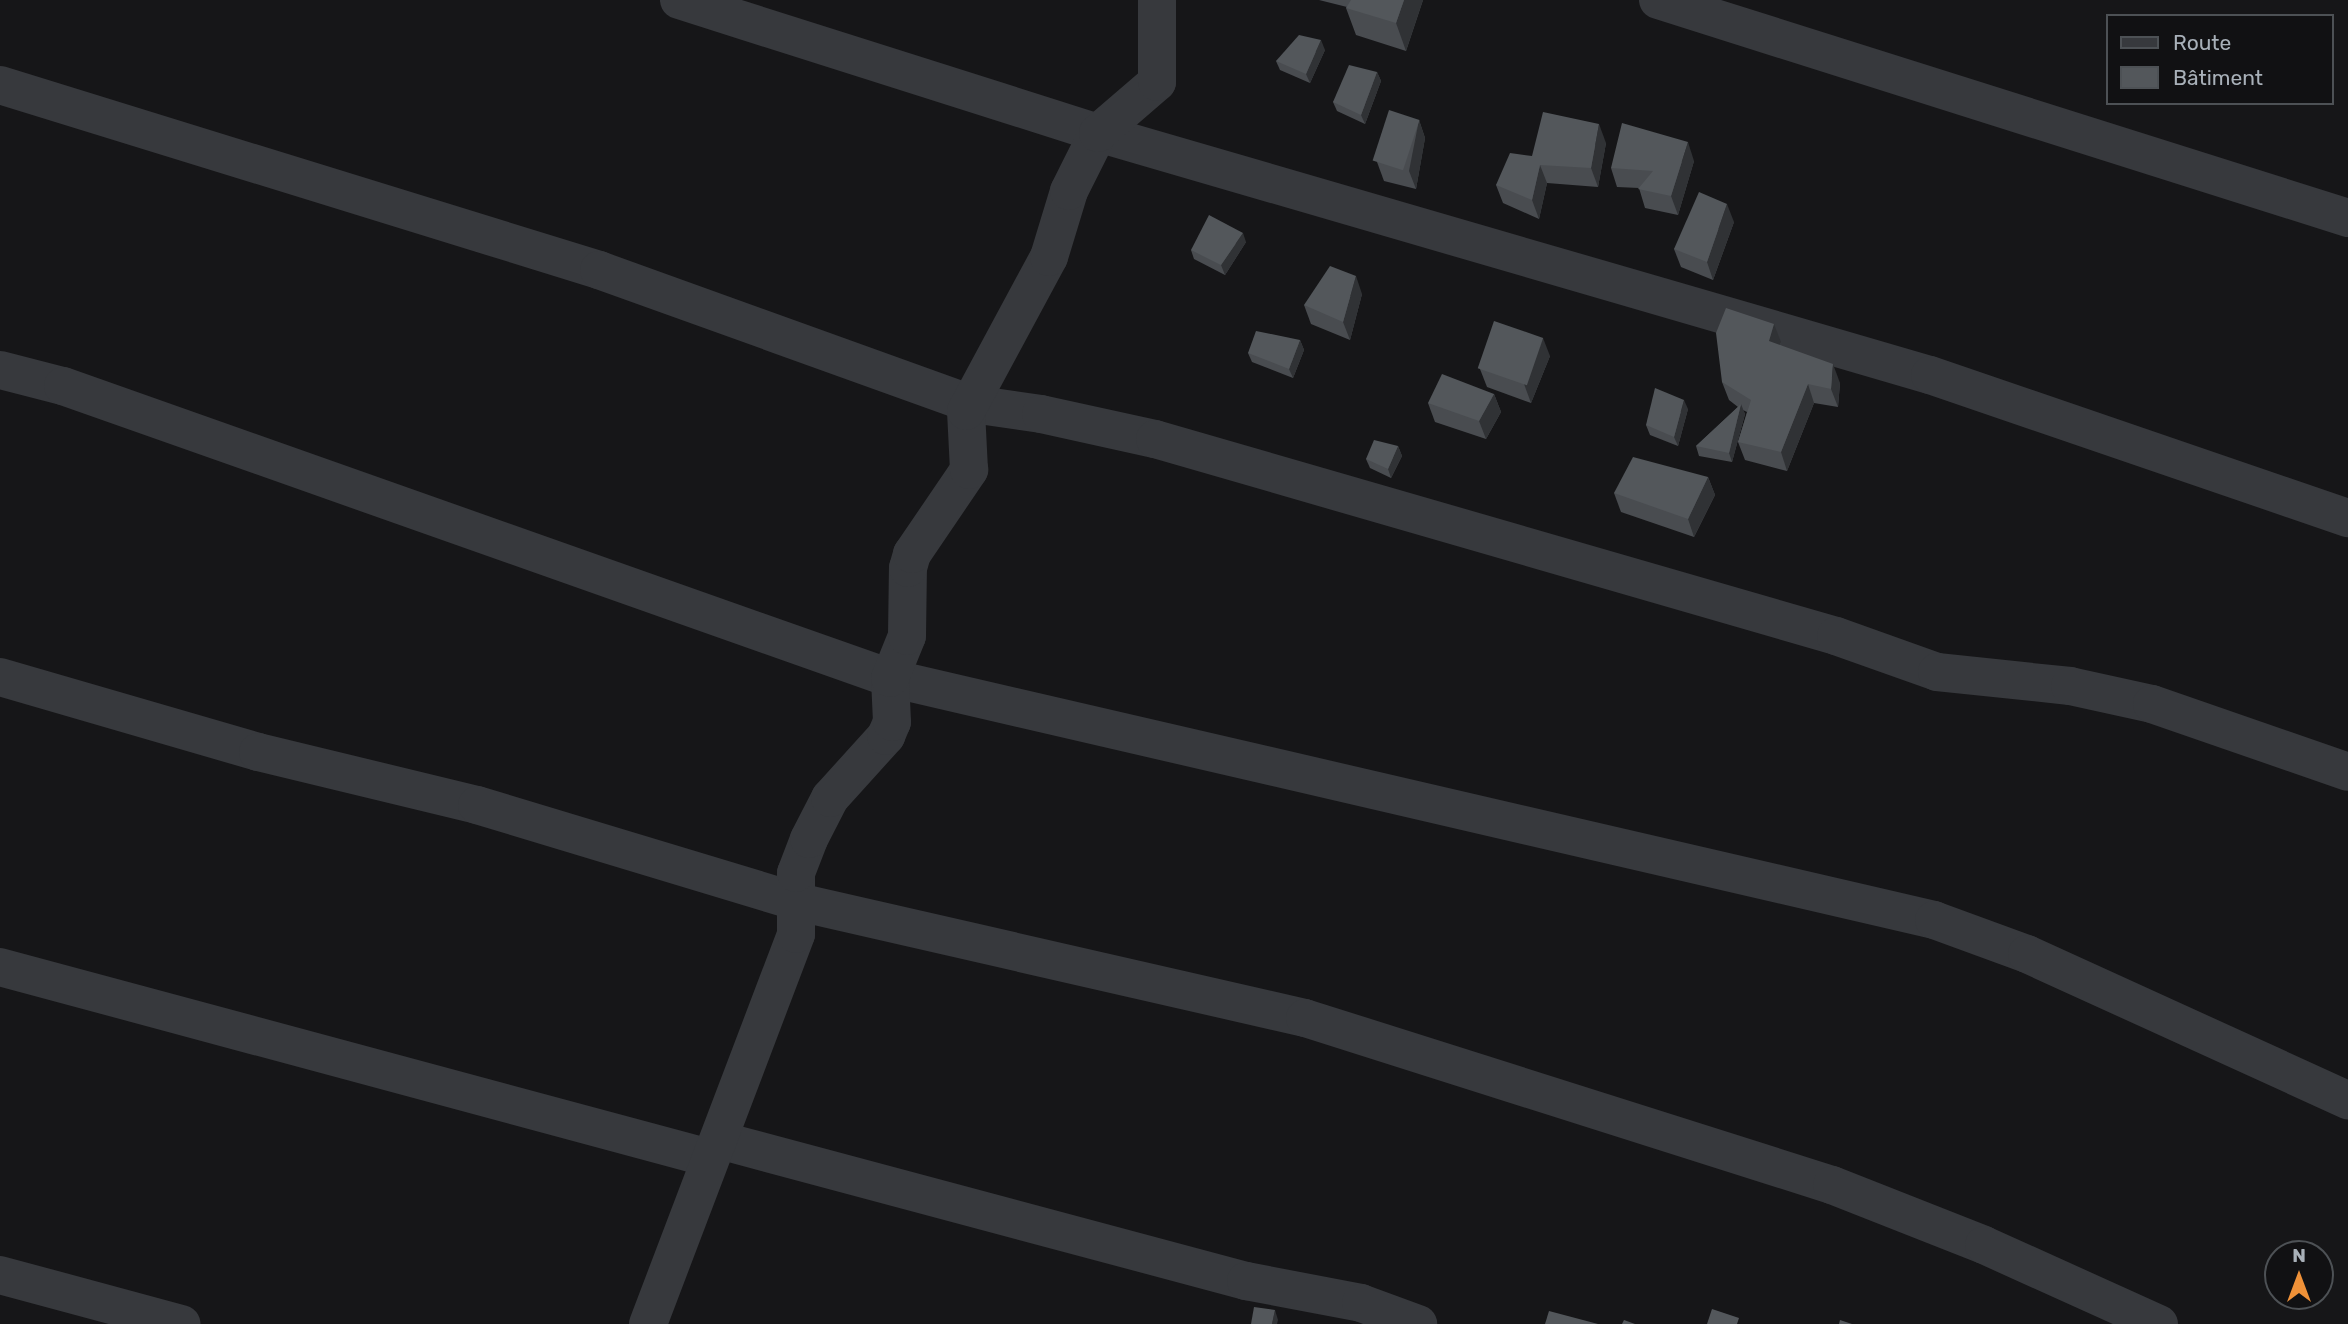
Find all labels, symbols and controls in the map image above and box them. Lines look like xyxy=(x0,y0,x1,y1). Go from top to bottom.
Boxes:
legend xyxy=(2106,14,2334,105)
text: Route xyxy=(2173,30,2231,55)
text: Bâtiment xyxy=(2173,65,2263,90)
north arrow xyxy=(2264,1240,2334,1310)
text: N xyxy=(2292,1244,2306,1267)

